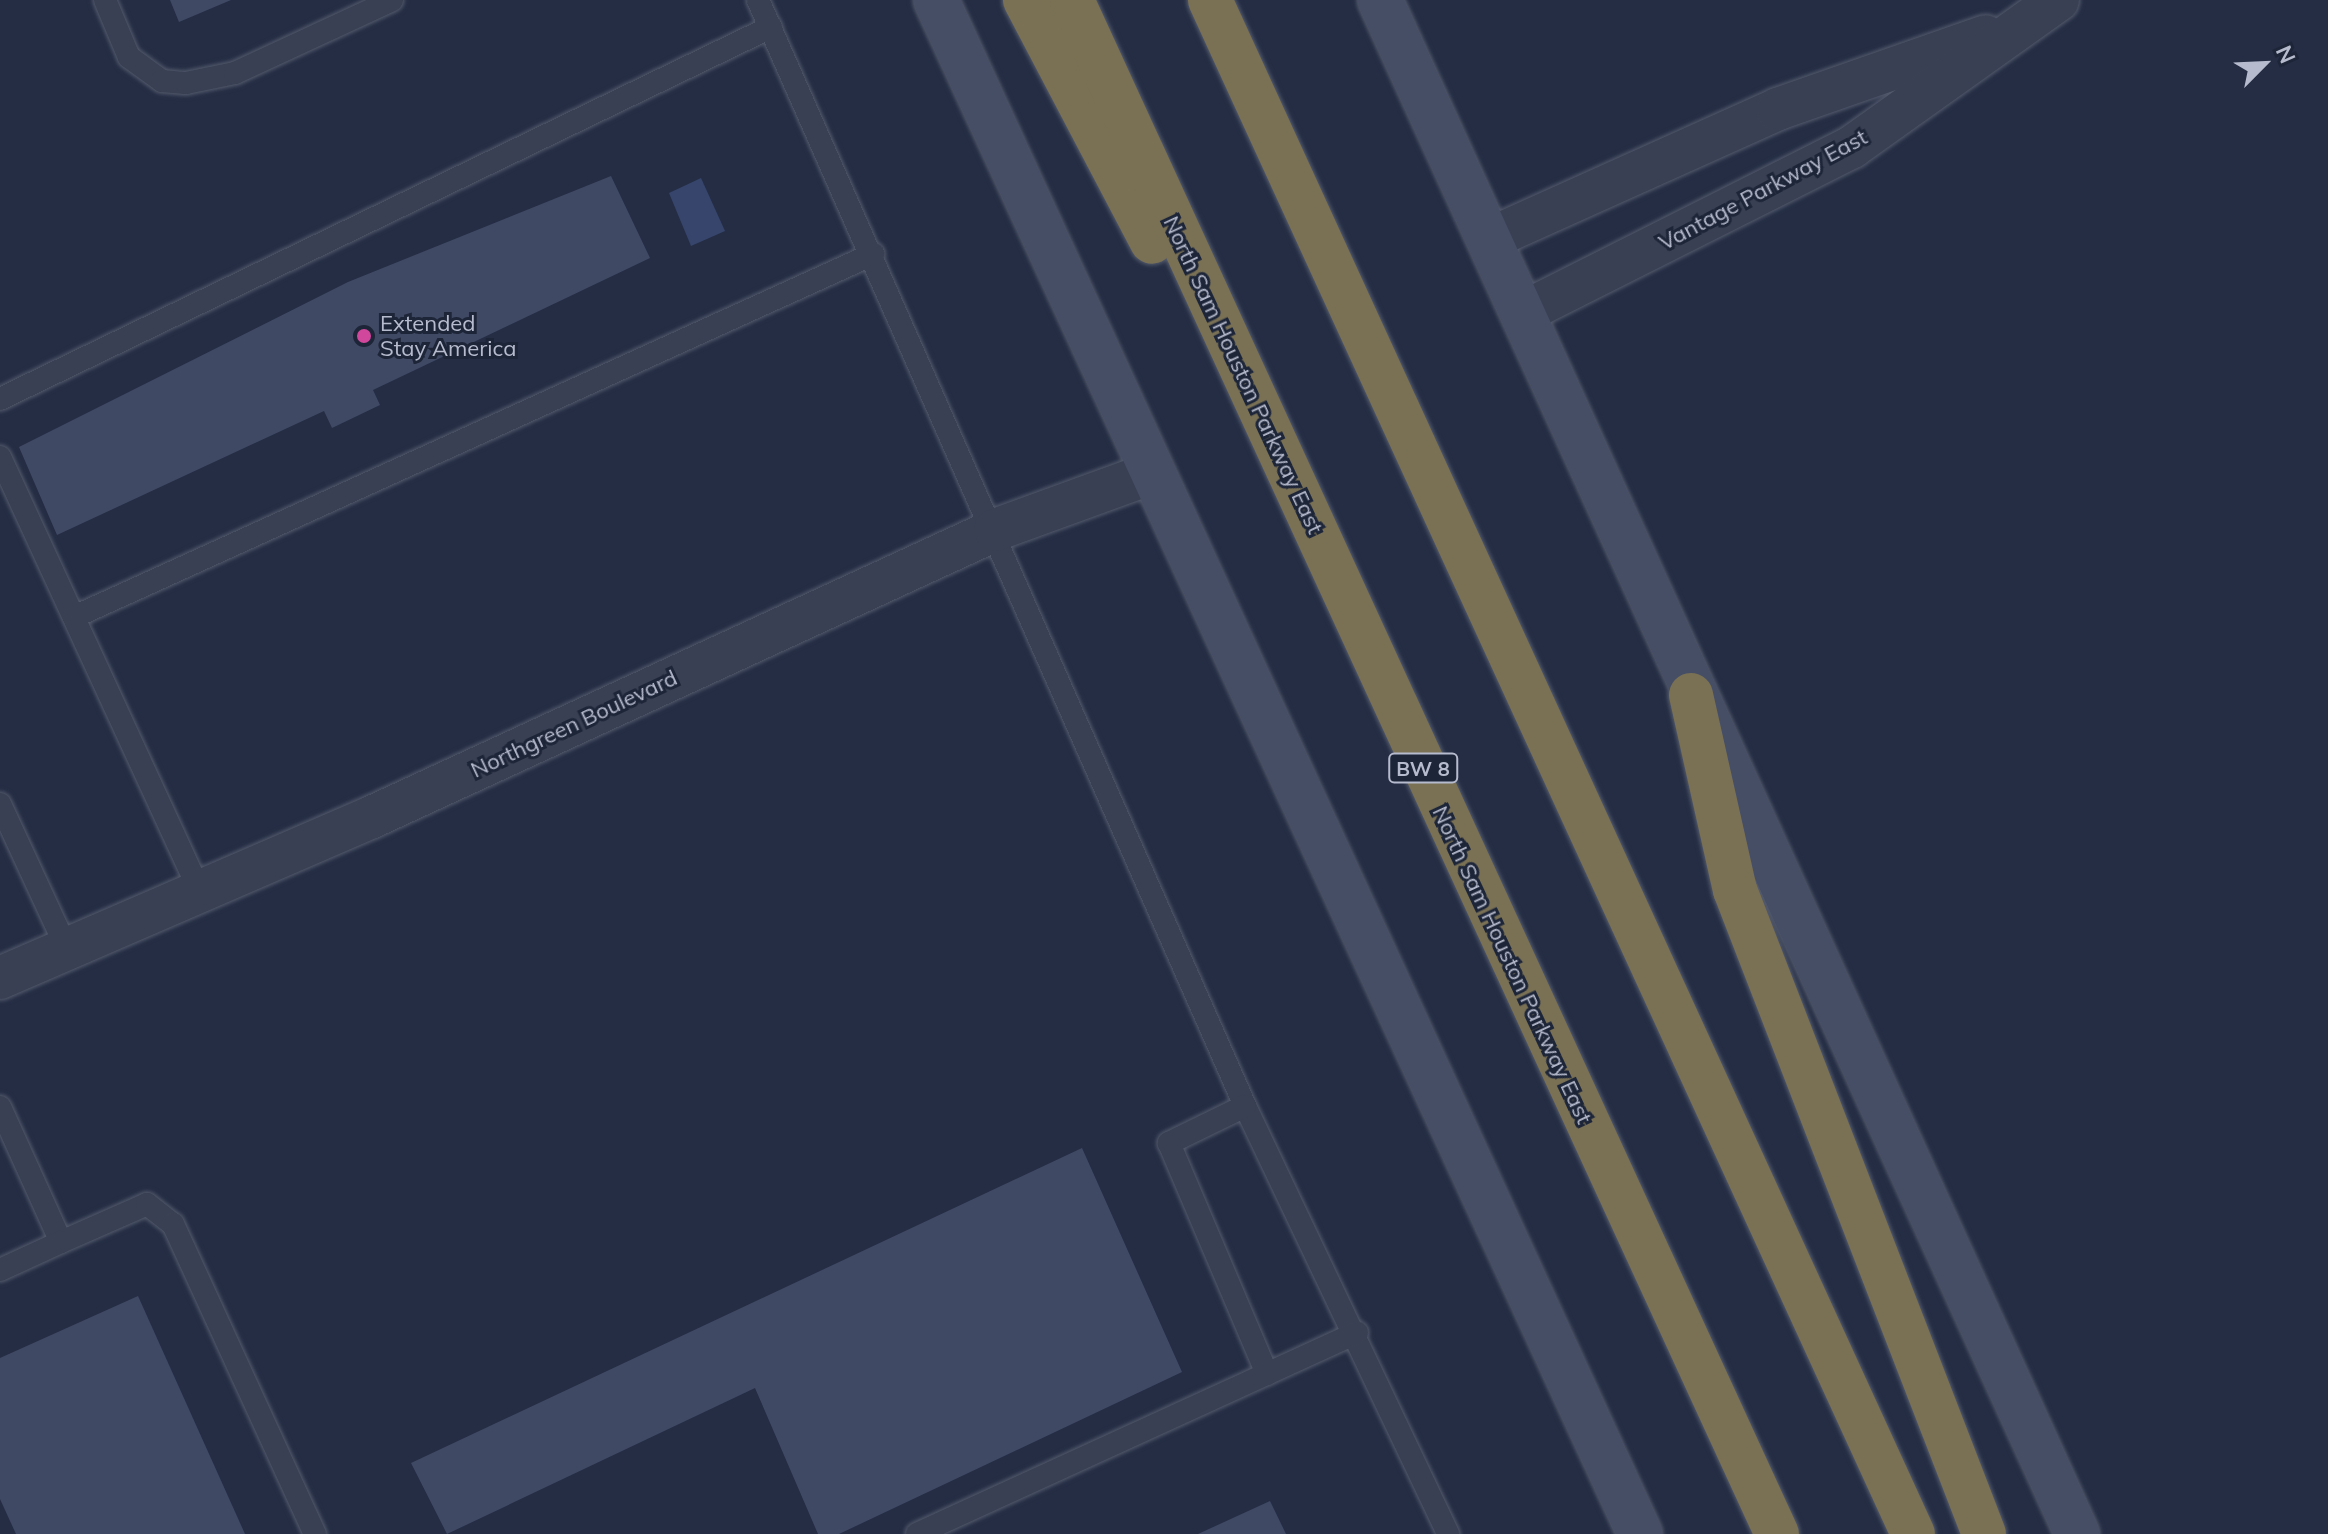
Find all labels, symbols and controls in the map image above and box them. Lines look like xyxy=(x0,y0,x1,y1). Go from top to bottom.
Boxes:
north arrow xyxy=(2224,24,2304,104)
text: N xyxy=(2270,41,2302,68)
street label: Vantage Parkway East xyxy=(1654,124,1872,256)
street label: North Sam Houston Parkway East xyxy=(1158,212,1328,538)
place label: Extended Stay America xyxy=(380,310,517,362)
marker: Extended Stay America xyxy=(355,327,373,345)
street label: Northgreen Boulevard xyxy=(467,665,681,783)
road number: BW 8 xyxy=(1387,752,1459,784)
street label: North Sam Houston Parkway East xyxy=(1427,802,1597,1128)

